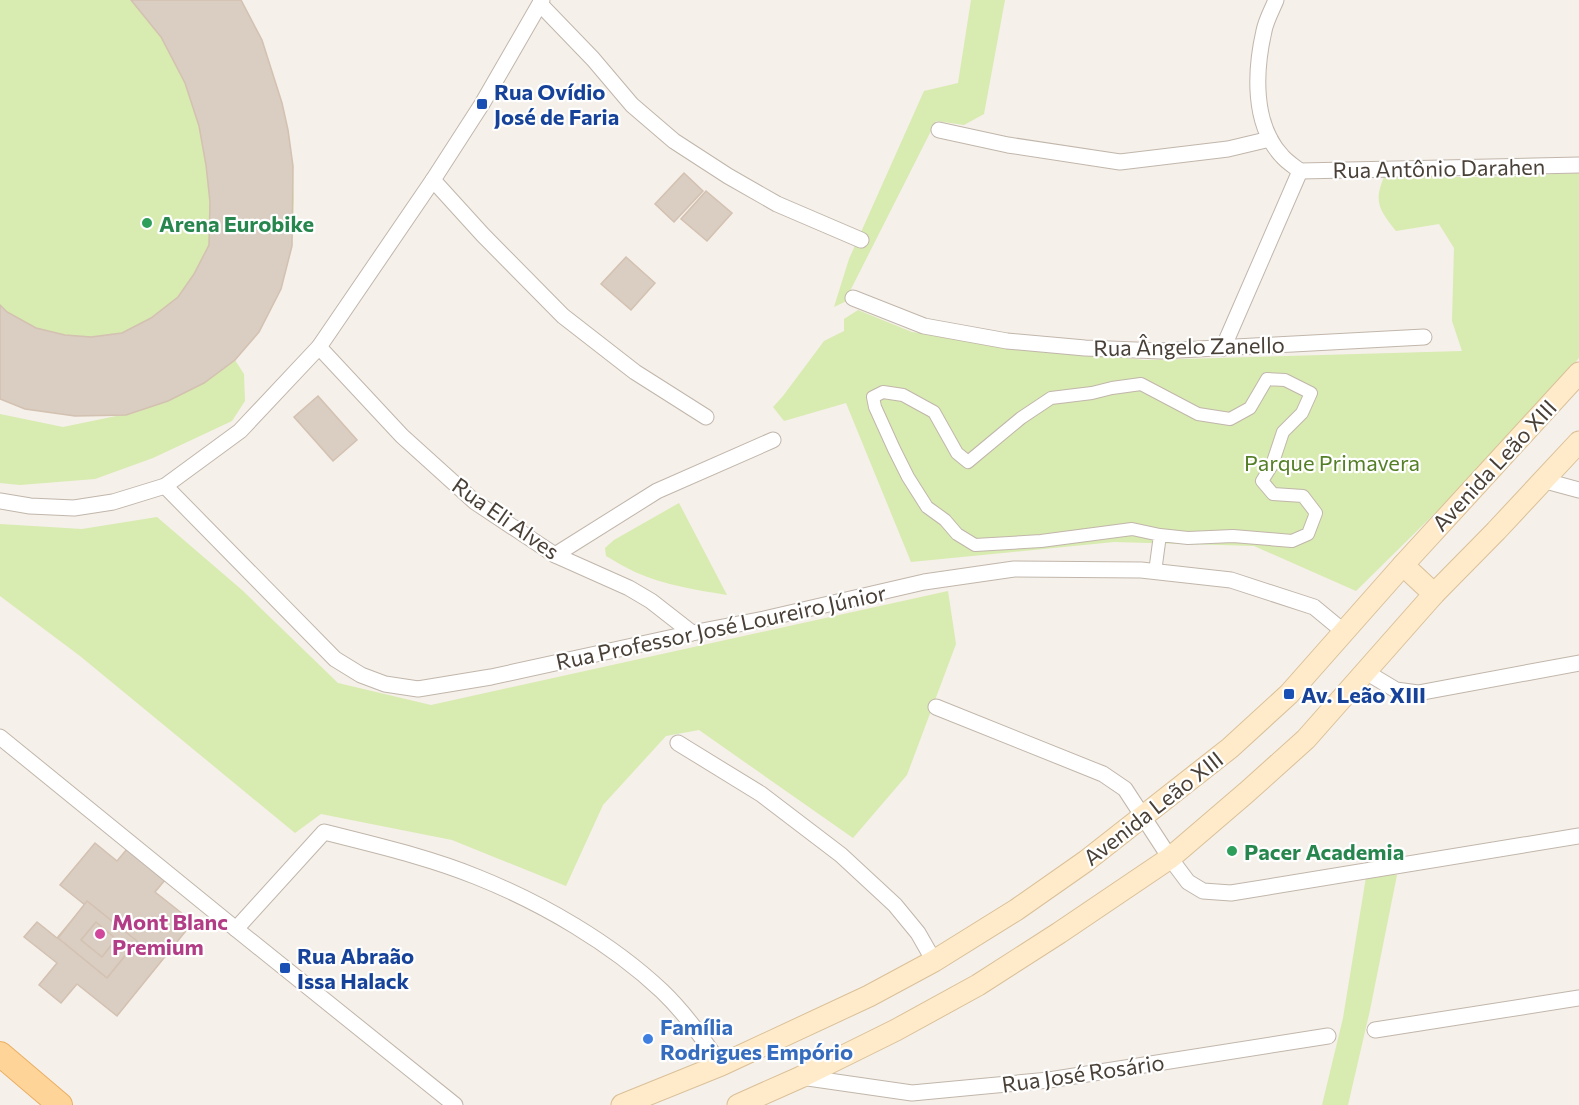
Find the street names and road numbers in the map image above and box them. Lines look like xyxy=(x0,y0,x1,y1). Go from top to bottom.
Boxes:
street label: Rua Antônio Darahen xyxy=(1332,153,1546,183)
street label: Rua Ângelo Zanello xyxy=(1093,331,1285,361)
street label: Avenida Leão XIII xyxy=(1426,394,1562,536)
street label: Rua Eli Alves xyxy=(447,471,565,565)
street label: Rua Professor José Loureiro Júnior xyxy=(553,579,889,675)
street label: Avenida Leão XIII xyxy=(1078,745,1228,871)
street label: Rua José Rosário xyxy=(1000,1048,1166,1098)

